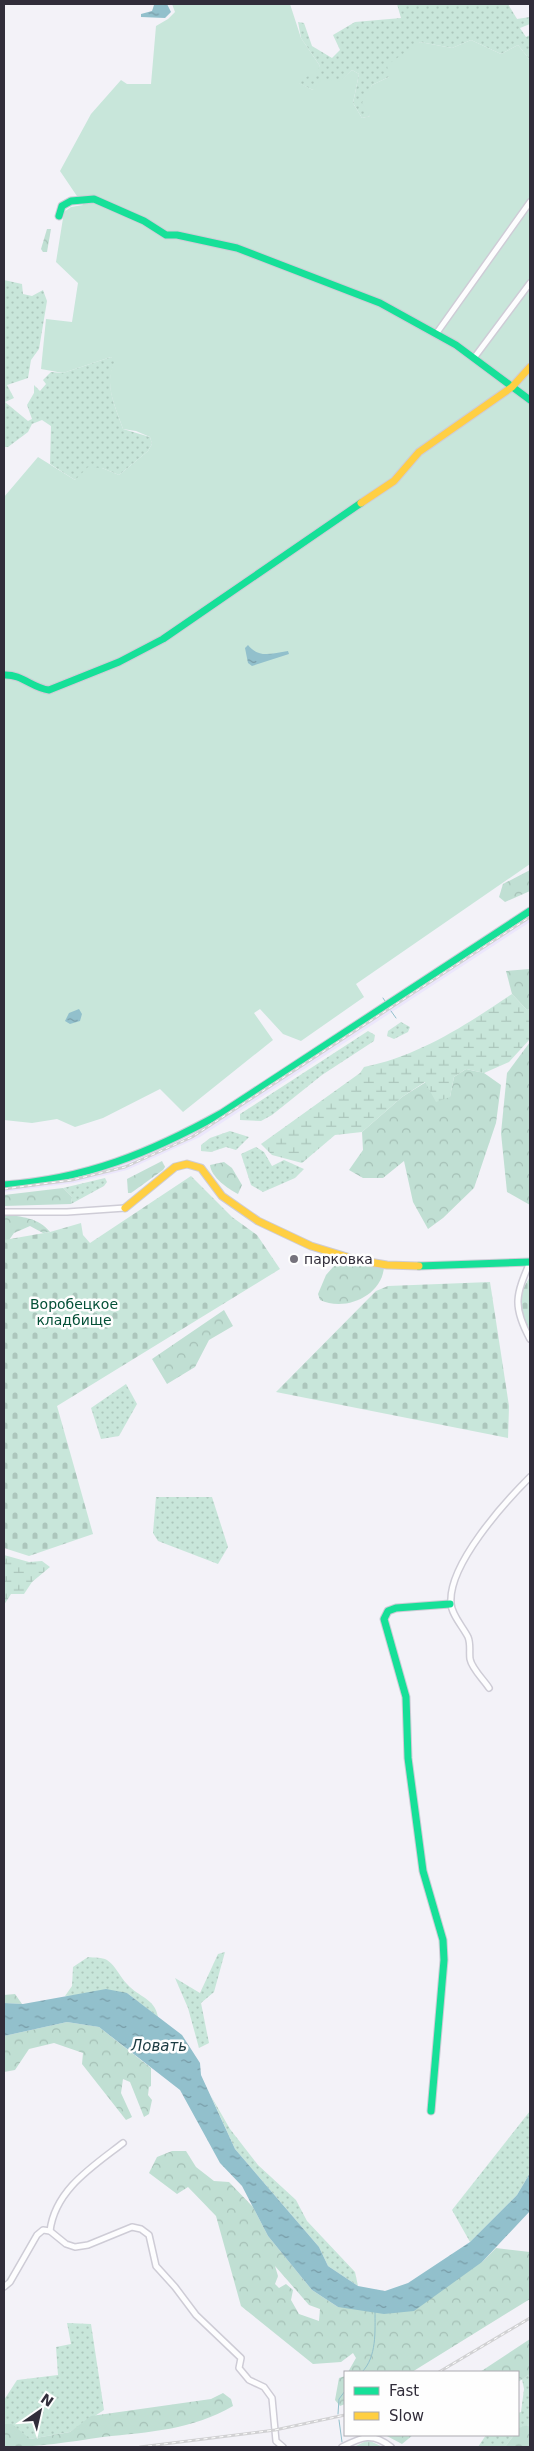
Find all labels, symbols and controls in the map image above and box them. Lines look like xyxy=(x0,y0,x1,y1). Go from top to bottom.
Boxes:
place label: парковка xyxy=(304,1251,373,1267)
marker: парковка xyxy=(288,1253,300,1265)
park label: Воробецкое кладбище xyxy=(30,1296,118,1328)
water label: Ловать xyxy=(130,2037,187,2055)
legend xyxy=(344,2371,519,2436)
text: Fast xyxy=(389,2382,419,2400)
north arrow xyxy=(15,2386,65,2436)
text: N xyxy=(38,2390,57,2410)
text: Slow xyxy=(389,2407,424,2425)

